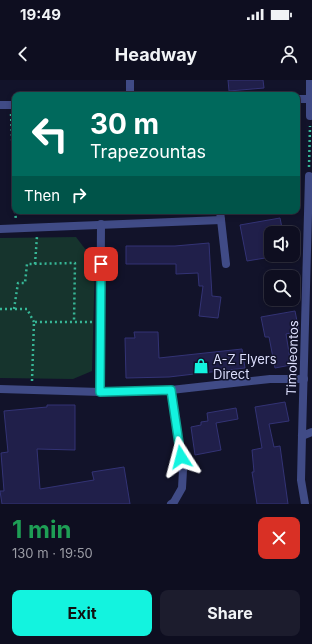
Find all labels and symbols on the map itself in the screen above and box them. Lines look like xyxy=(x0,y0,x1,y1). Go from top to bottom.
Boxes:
pin xyxy=(84,247,118,281)
street label: Timoleontos xyxy=(283,320,301,396)
place label: A-Z Flyers Direct xyxy=(213,351,277,382)
shop icon: A-Z Flyers Direct xyxy=(192,357,210,375)
position arrow xyxy=(160,436,202,478)

